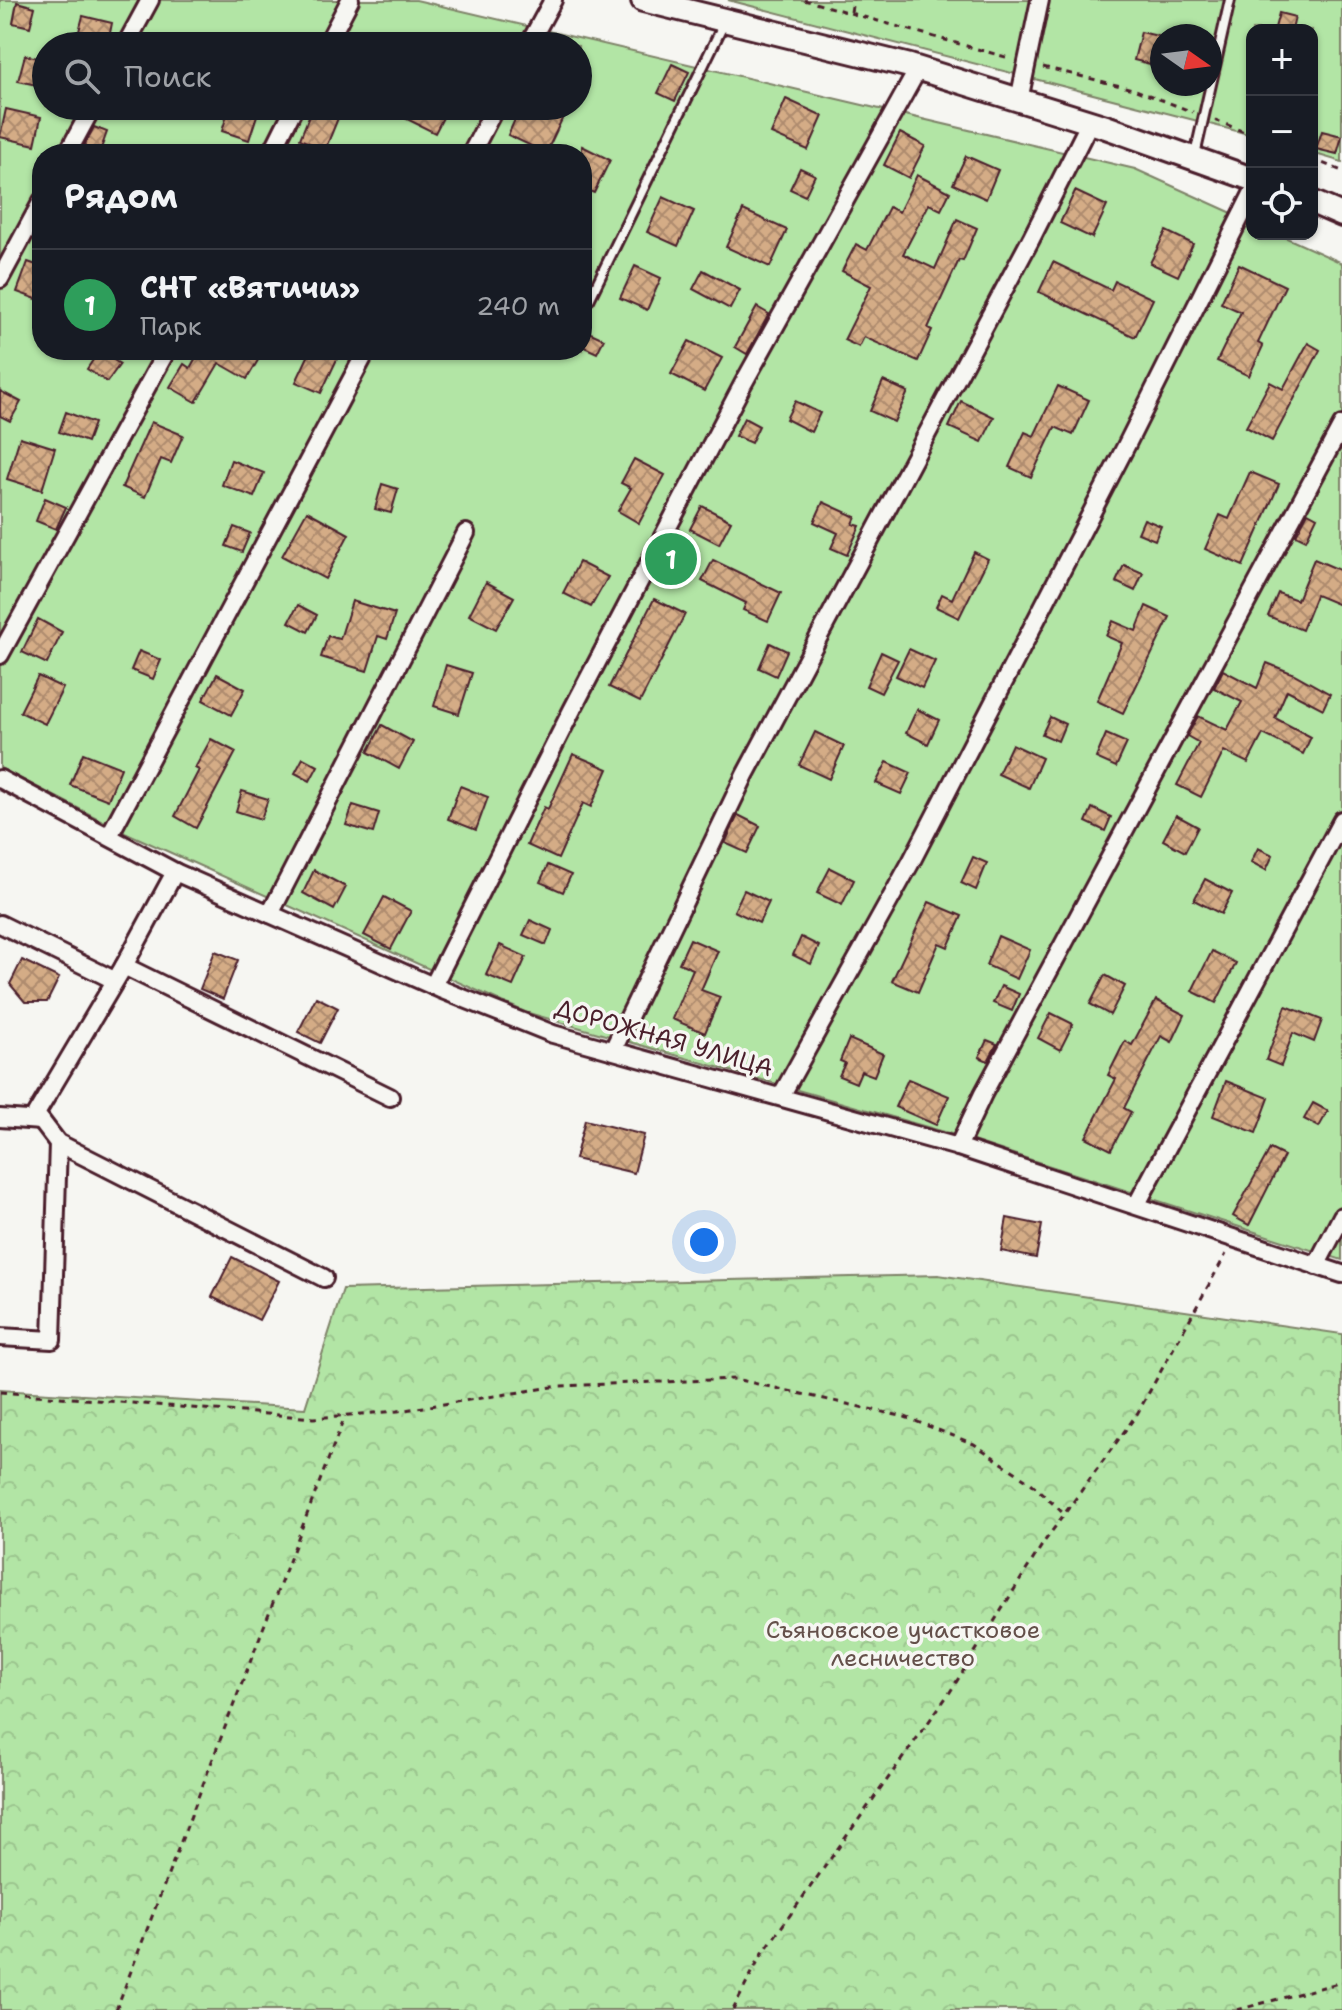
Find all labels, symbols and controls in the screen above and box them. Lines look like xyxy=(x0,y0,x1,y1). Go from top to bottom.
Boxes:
north arrow xyxy=(1150,24,1222,96)
map controls xyxy=(1246,24,1318,240)
button: + xyxy=(1246,24,1318,96)
search box xyxy=(32,32,592,120)
icon: search xyxy=(60,54,104,98)
text: Поиск xyxy=(124,56,212,97)
button: − xyxy=(1246,96,1318,168)
button: locate xyxy=(1246,168,1318,240)
text: Рядом xyxy=(64,173,178,219)
text: СНТ «Вятичи» xyxy=(140,267,360,308)
text: 1 xyxy=(84,288,96,323)
text: 240 m xyxy=(476,288,560,323)
text: Парк xyxy=(140,308,202,343)
pin: 1 xyxy=(645,529,697,589)
street label: ДОРОЖНАЯ УЛИЦА xyxy=(551,992,777,1084)
your location xyxy=(684,1222,724,1262)
park label: Съяновское участковое лесничество xyxy=(766,1614,1040,1674)

